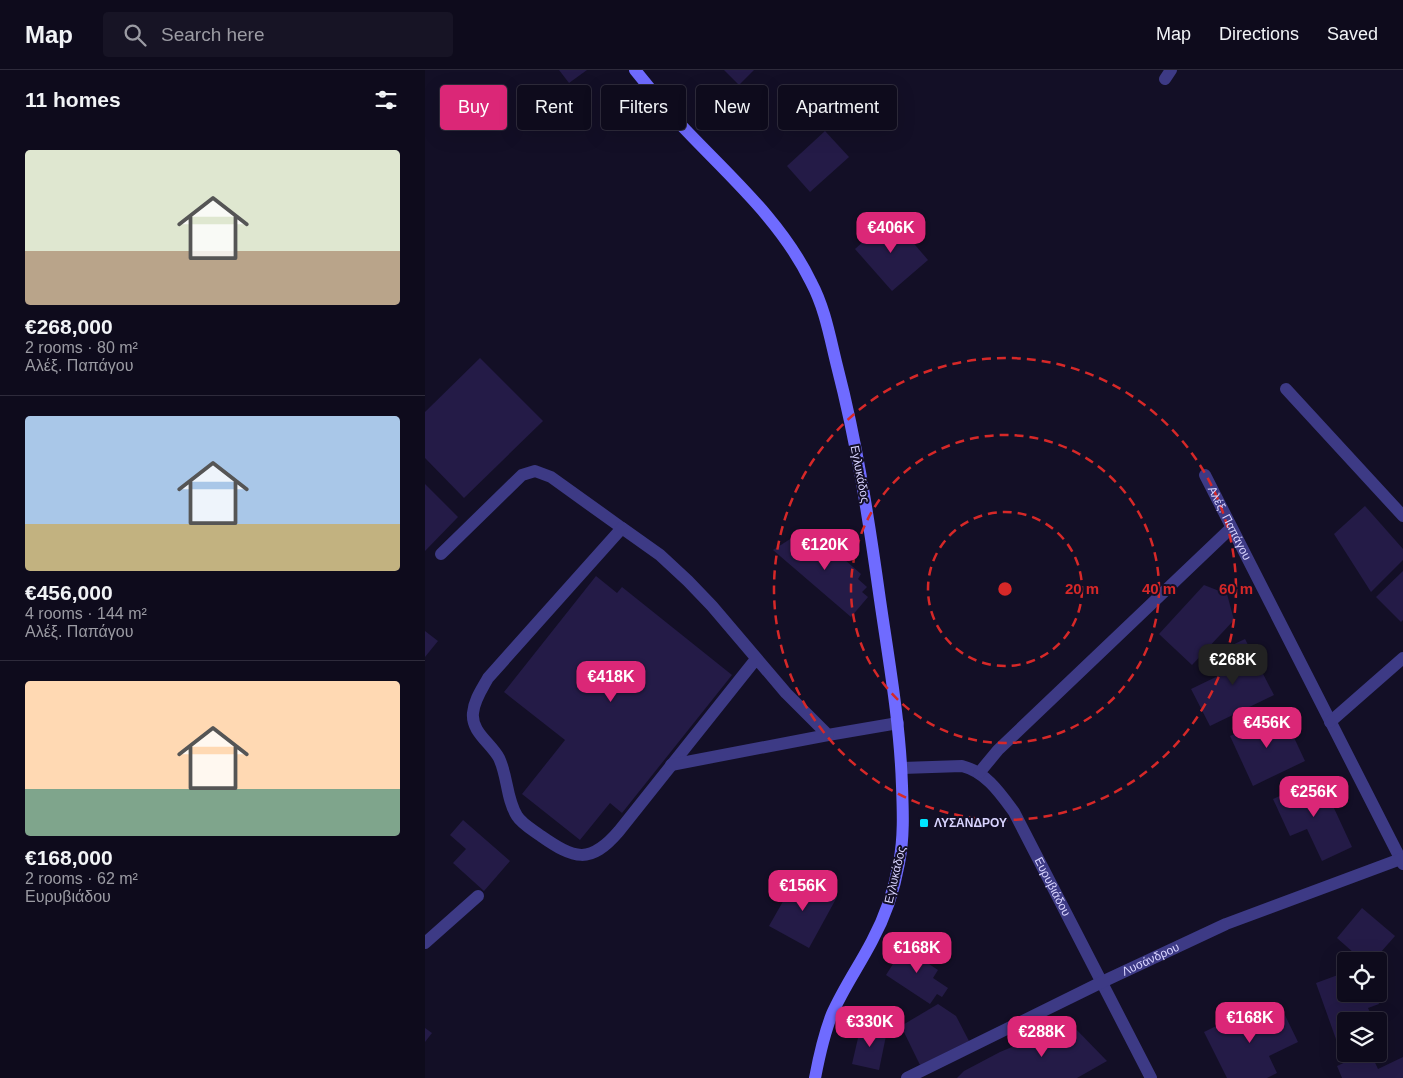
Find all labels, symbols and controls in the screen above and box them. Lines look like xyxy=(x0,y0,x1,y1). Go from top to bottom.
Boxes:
search box xyxy=(103,12,453,57)
text: Map xyxy=(25,21,73,48)
icon: search xyxy=(121,21,149,49)
text: Search here xyxy=(161,24,265,45)
text: Map xyxy=(1156,24,1191,44)
text: Directions xyxy=(1219,24,1299,44)
text: Saved xyxy=(1327,24,1378,44)
chip: Buy xyxy=(440,85,507,130)
chip: Rent xyxy=(517,85,591,130)
chip: Filters xyxy=(601,85,686,130)
chip: New xyxy=(696,85,768,130)
chip: Apartment xyxy=(778,85,897,130)
icon: filters xyxy=(372,86,400,114)
text: 11 homes xyxy=(25,88,121,111)
icon: home xyxy=(168,183,258,273)
pin: €406K xyxy=(856,212,926,254)
text: €406K xyxy=(867,219,915,236)
text: €268,000 xyxy=(25,315,113,338)
text: 2 rooms · 80 m² xyxy=(25,339,138,356)
text: Αλέξ. Παπάγου xyxy=(25,357,133,374)
street label: Εγλυκάδος xyxy=(848,444,872,504)
icon: home xyxy=(168,448,258,538)
street label: Αλέξ. Παπάγου xyxy=(1205,484,1254,563)
pin: €120K xyxy=(790,528,860,571)
text: €120K xyxy=(801,536,849,553)
centre of rings xyxy=(996,580,1014,598)
text: 20 m xyxy=(1065,580,1099,597)
text: 40 m xyxy=(1142,580,1176,597)
text: 60 m xyxy=(1219,580,1253,597)
text: €456,000 xyxy=(25,581,113,604)
text: 4 rooms · 144 m² xyxy=(25,605,147,622)
text: Αλέξ. Παπάγου xyxy=(25,623,133,640)
pin: €268K xyxy=(1198,644,1268,686)
text: €268K xyxy=(1209,651,1257,668)
pin: €418K xyxy=(576,660,646,703)
text: €418K xyxy=(587,668,635,685)
pin: €456K xyxy=(1232,706,1302,749)
icon: home xyxy=(168,713,258,803)
text: €456K xyxy=(1243,714,1291,731)
pin: €256K xyxy=(1279,776,1349,818)
text: €256K xyxy=(1290,783,1338,800)
place label: ΛΥΣΑΝΔΡΟΥ xyxy=(934,816,1007,830)
marker: ΛΥΣΑΝΔΡΟΥ xyxy=(918,817,930,829)
street label: Εγλυκάδος xyxy=(882,845,908,905)
text: €168,000 xyxy=(25,846,113,869)
street label: Ευρυβιάδου xyxy=(1031,855,1073,919)
text: 2 rooms · 62 m² xyxy=(25,870,138,887)
pin: €156K xyxy=(768,870,838,912)
text: €156K xyxy=(779,877,827,894)
text: Ευρυβιάδου xyxy=(25,888,111,905)
pin: €168K xyxy=(882,932,952,974)
text: €168K xyxy=(893,939,941,956)
street label: Λυσάνδρου xyxy=(1120,940,1182,979)
map controls xyxy=(1337,952,1387,1062)
button: locate xyxy=(1337,952,1387,1002)
pin: €168K xyxy=(1215,1002,1285,1044)
pin: €330K xyxy=(835,1006,905,1048)
text: €168K xyxy=(1226,1009,1274,1026)
button: layers xyxy=(1337,1012,1387,1062)
text: €330K xyxy=(846,1013,894,1030)
pin: €288K xyxy=(1007,1016,1077,1058)
text: €288K xyxy=(1018,1023,1066,1040)

